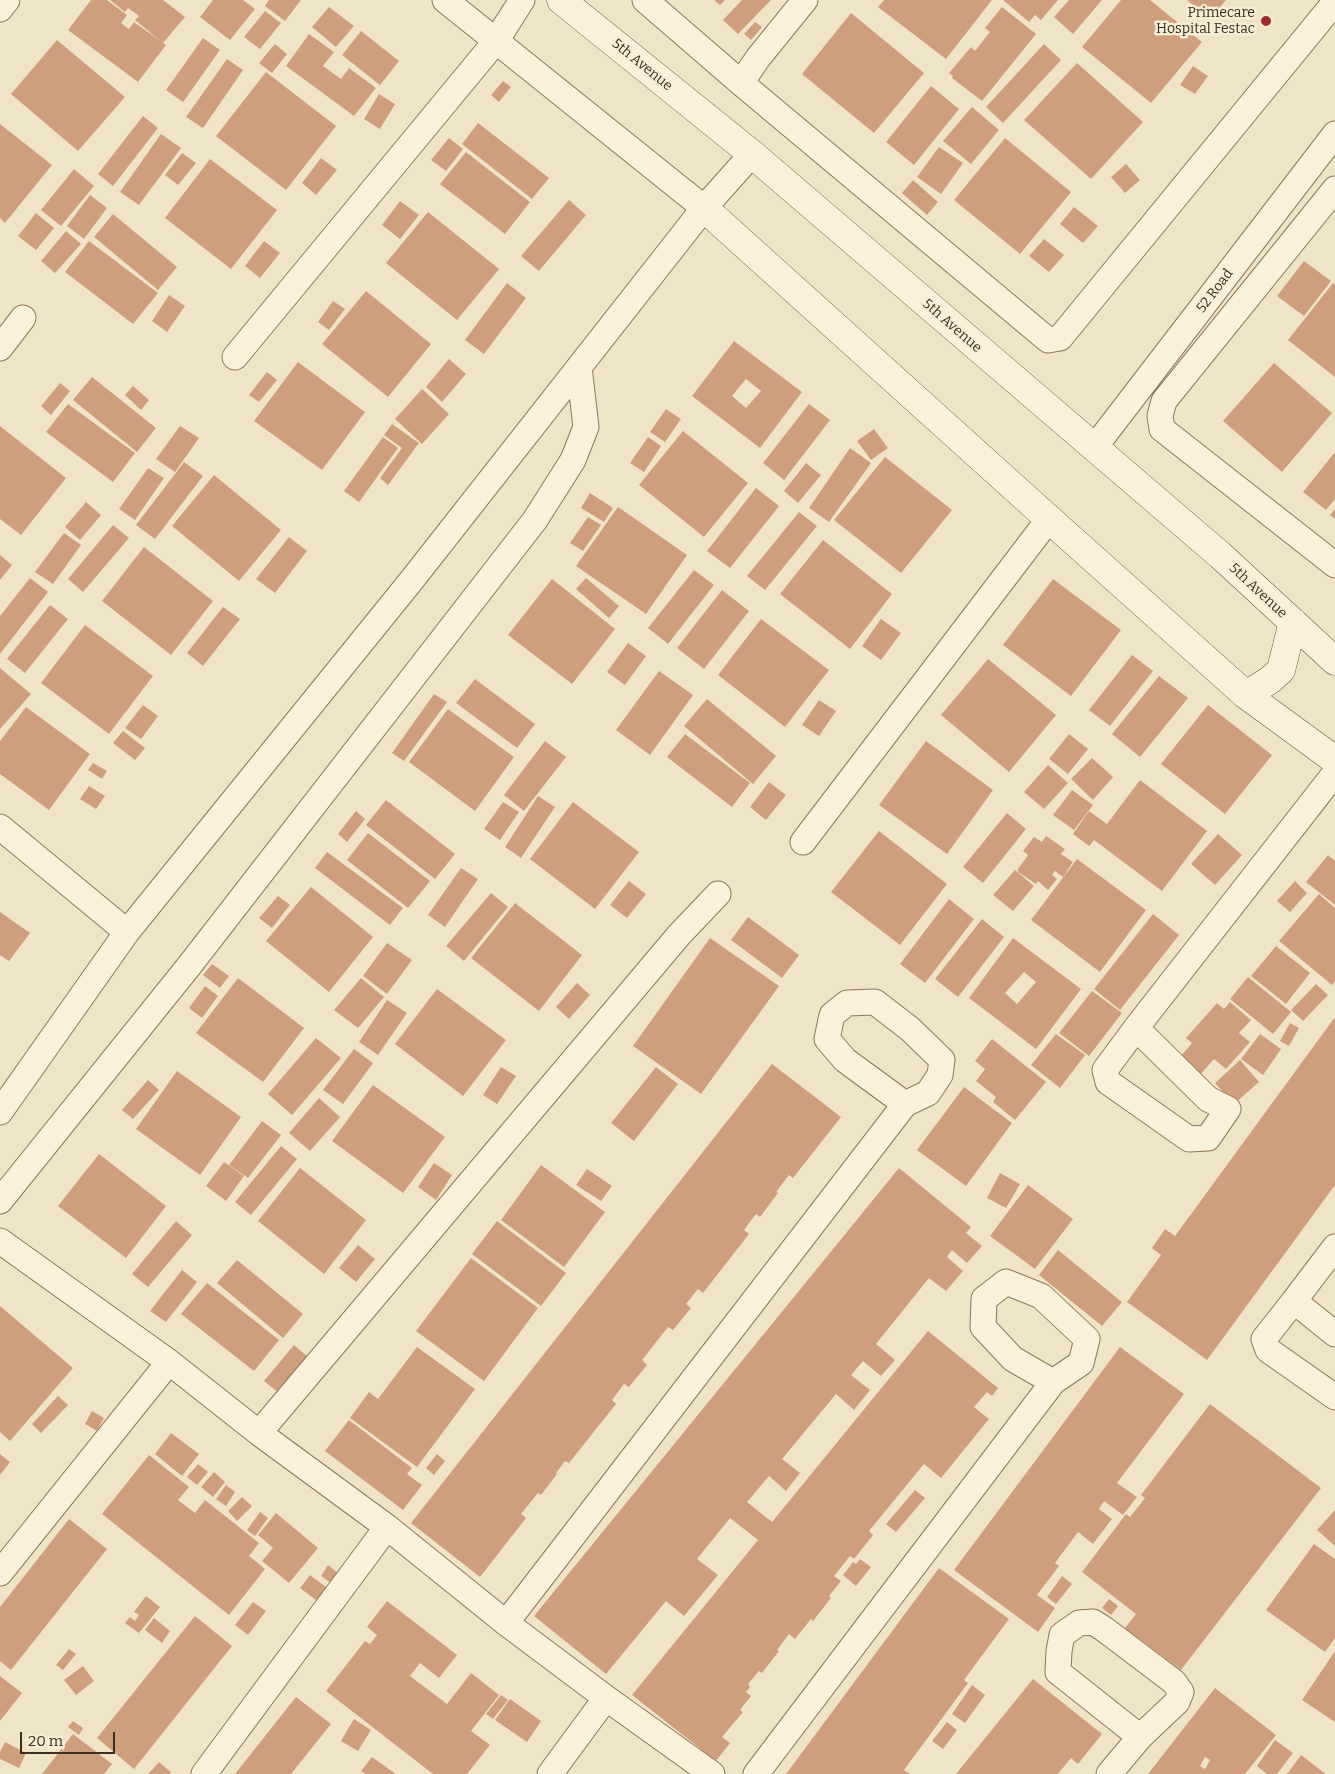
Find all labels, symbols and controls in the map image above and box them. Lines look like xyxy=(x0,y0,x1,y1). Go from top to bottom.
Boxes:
place label: Primecare Hospital Festac xyxy=(1156,5,1255,38)
marker: Primecare Hospital Festac xyxy=(1259,14,1273,28)
street label: 5th Avenue xyxy=(608,35,676,95)
street label: 52 Road xyxy=(1193,266,1237,316)
street label: 5th Avenue xyxy=(919,296,985,356)
street label: 5th Avenue xyxy=(1226,560,1290,622)
scale bar xyxy=(22,1722,118,1754)
text: 20 m xyxy=(28,1732,63,1750)

